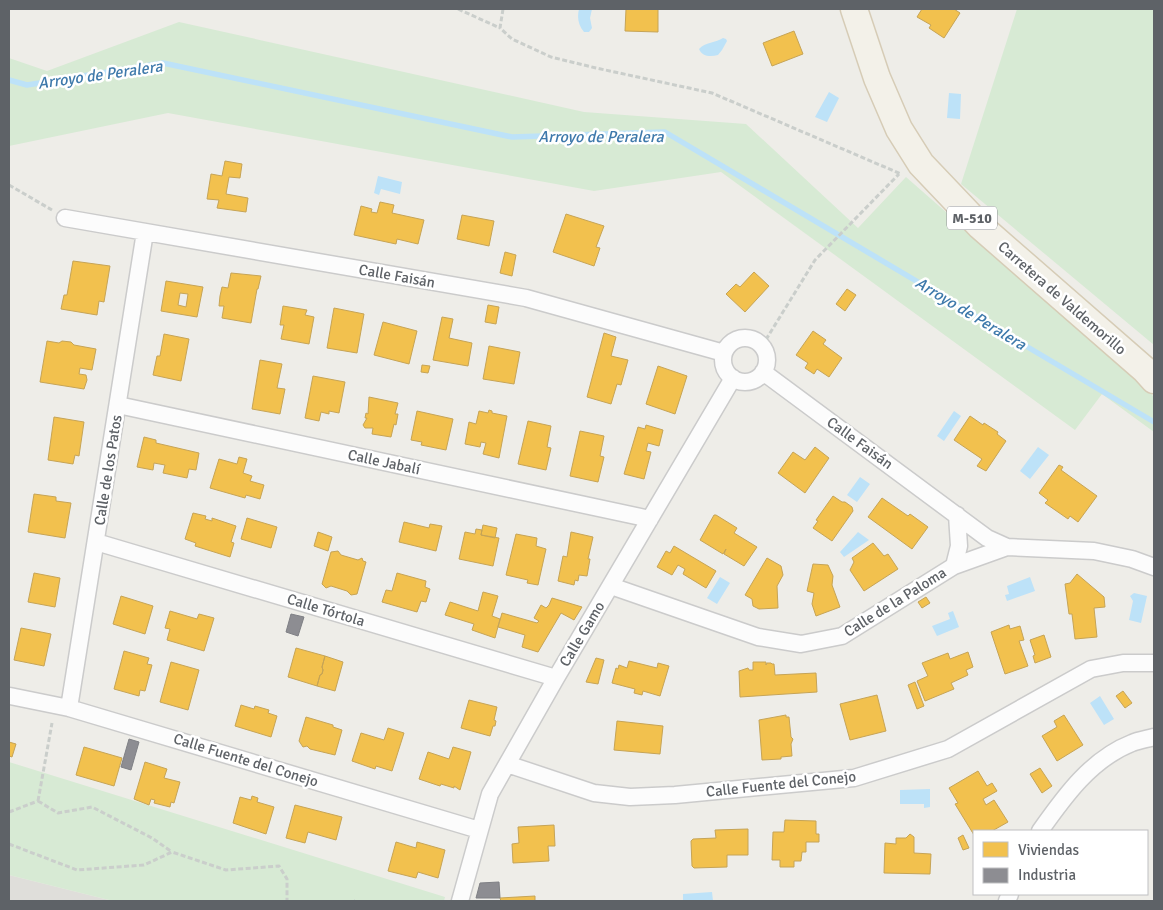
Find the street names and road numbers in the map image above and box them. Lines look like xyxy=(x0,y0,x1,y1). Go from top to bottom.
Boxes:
road number: M-510 xyxy=(947,207,997,230)
street label: Carretera de Valdemorillo xyxy=(994,237,1130,359)
street label: Calle Faisán xyxy=(357,260,437,292)
street label: Calle de los Patos xyxy=(90,413,126,527)
street label: Calle Faisán xyxy=(823,413,897,473)
street label: Calle Jabalí xyxy=(346,446,422,478)
street label: Calle de la Paloma xyxy=(840,563,950,641)
street label: Calle Tórtola xyxy=(285,590,367,630)
street label: Calle Gamo xyxy=(556,598,609,670)
street label: Calle Fuente del Conejo xyxy=(171,729,321,791)
street label: Calle Fuente del Conejo xyxy=(705,767,857,801)

